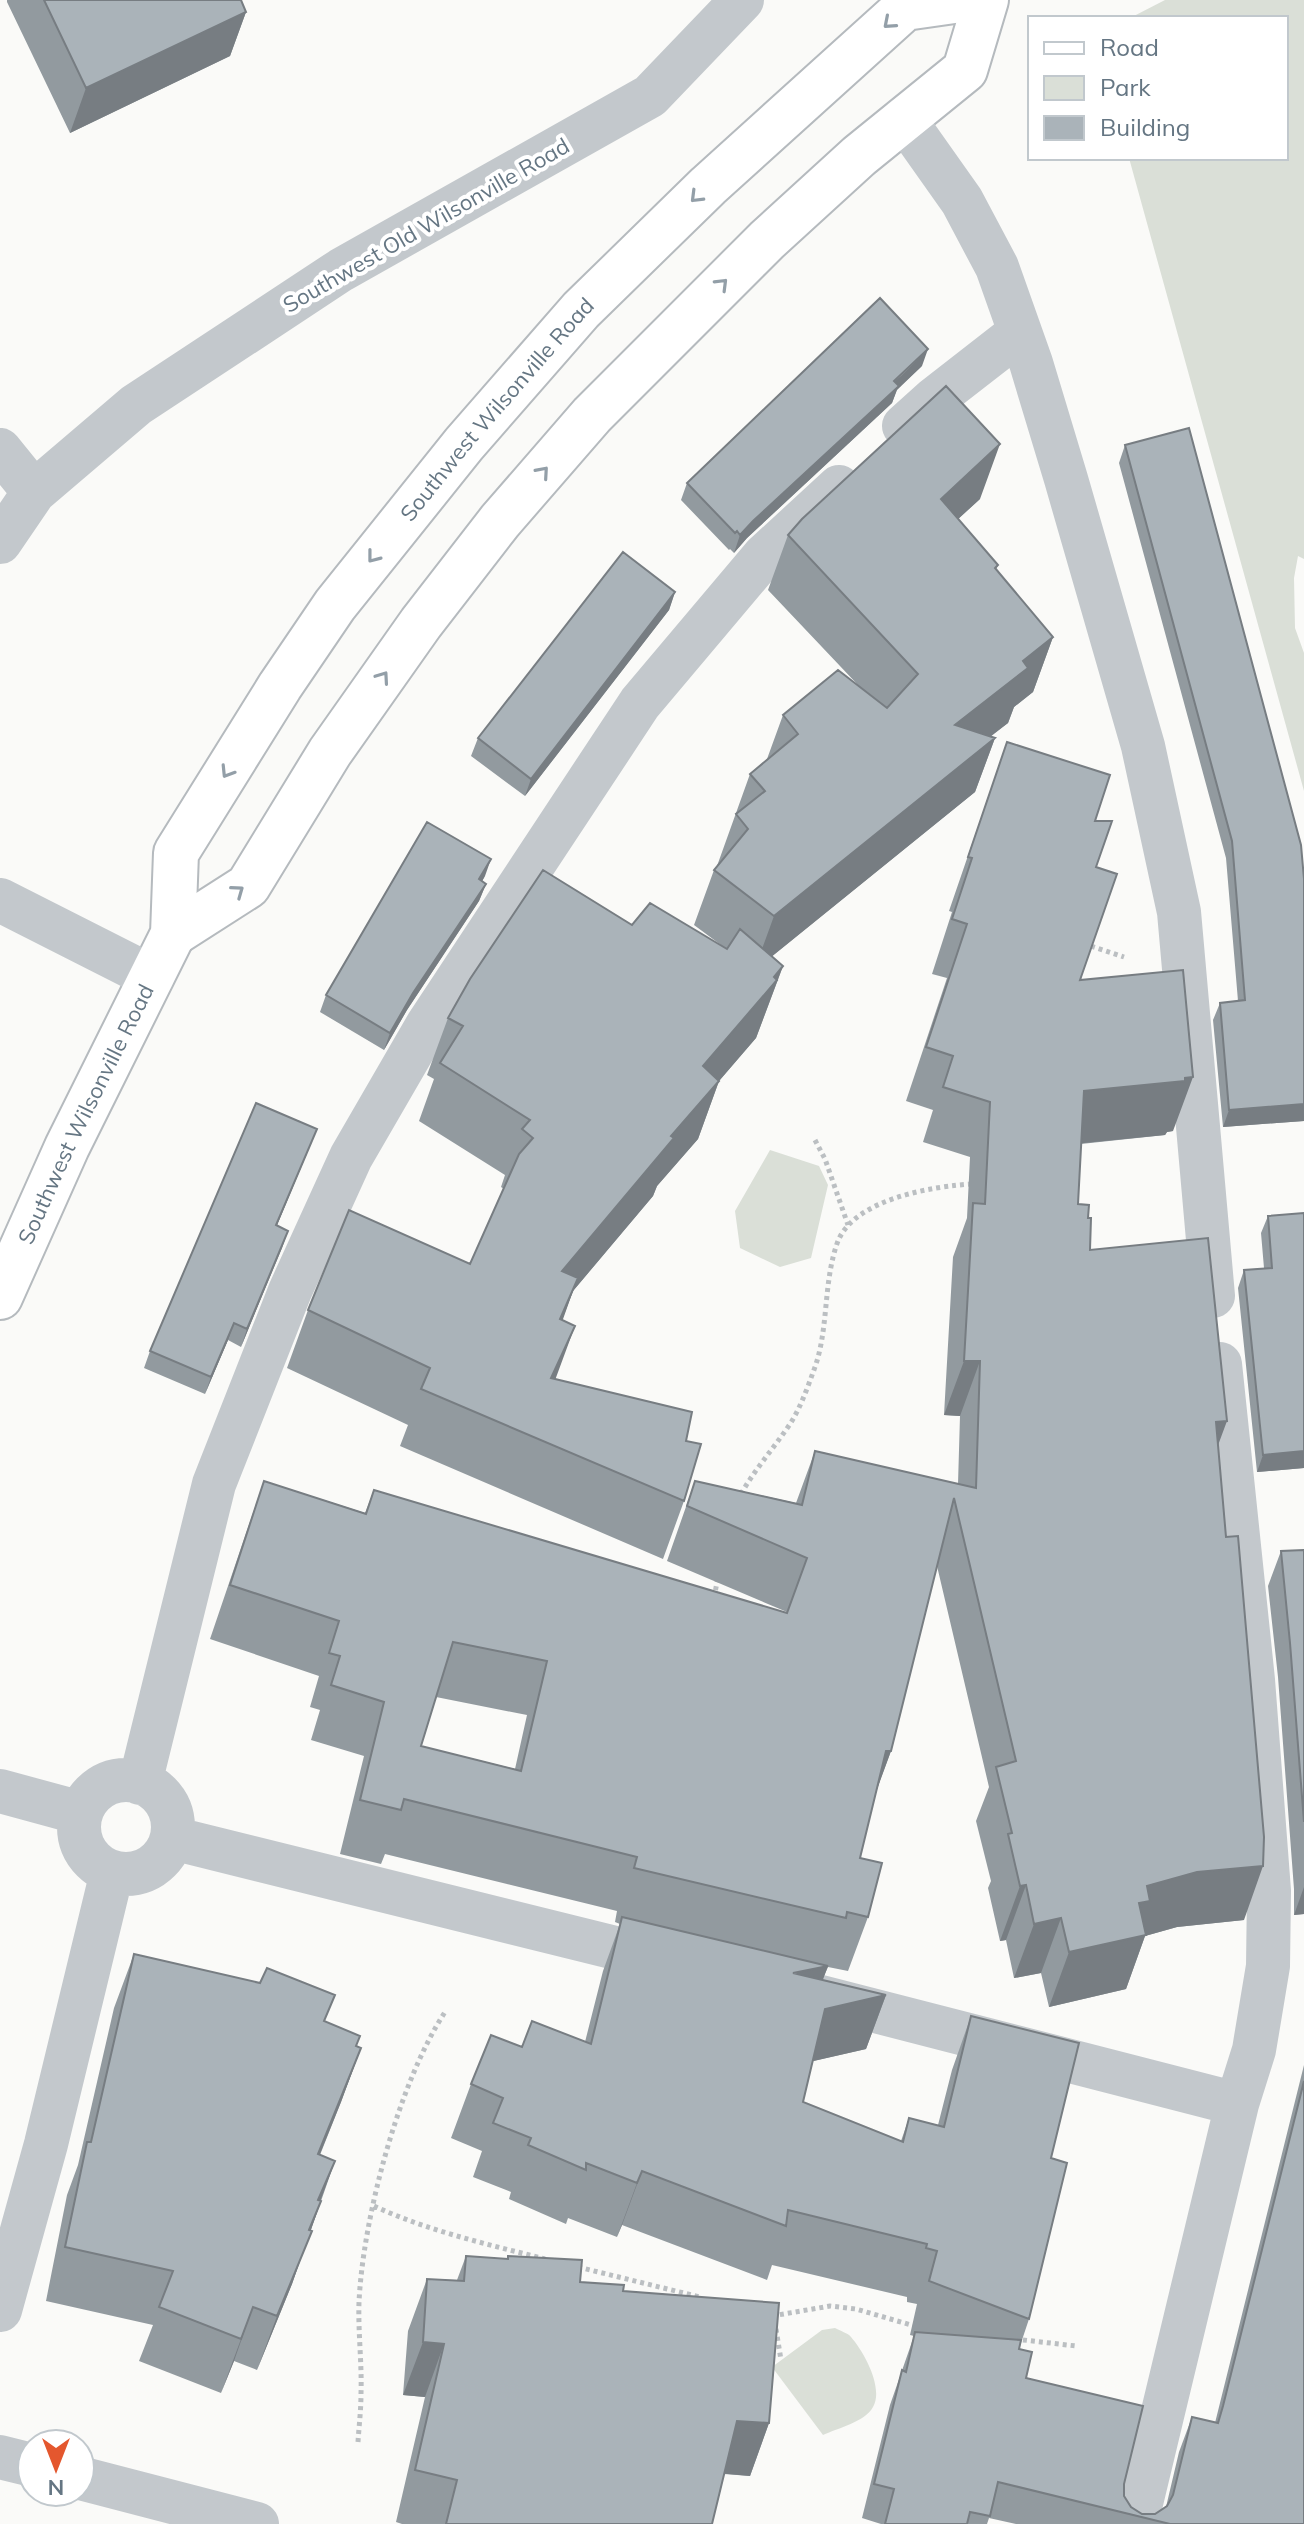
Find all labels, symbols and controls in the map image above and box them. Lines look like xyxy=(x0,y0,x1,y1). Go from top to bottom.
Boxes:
one-way arrow xyxy=(883,13,898,27)
legend xyxy=(1028,16,1288,160)
text: Road xyxy=(1100,32,1159,62)
text: Park xyxy=(1100,72,1151,102)
text: Building xyxy=(1100,112,1190,142)
street label: Southwest Old Wilsonville Road xyxy=(278,131,574,319)
one-way arrow xyxy=(691,188,705,202)
one-way arrow xyxy=(713,279,727,293)
street label: Southwest Wilsonville Road xyxy=(394,291,600,527)
one-way arrow xyxy=(533,466,547,481)
one-way arrow xyxy=(369,548,383,563)
one-way arrow xyxy=(373,671,388,685)
one-way arrow xyxy=(221,763,236,777)
one-way arrow xyxy=(229,887,244,901)
street label: Southwest Wilsonville Road xyxy=(11,979,160,1248)
north arrow xyxy=(16,2428,96,2508)
text: N xyxy=(48,2474,64,2502)

